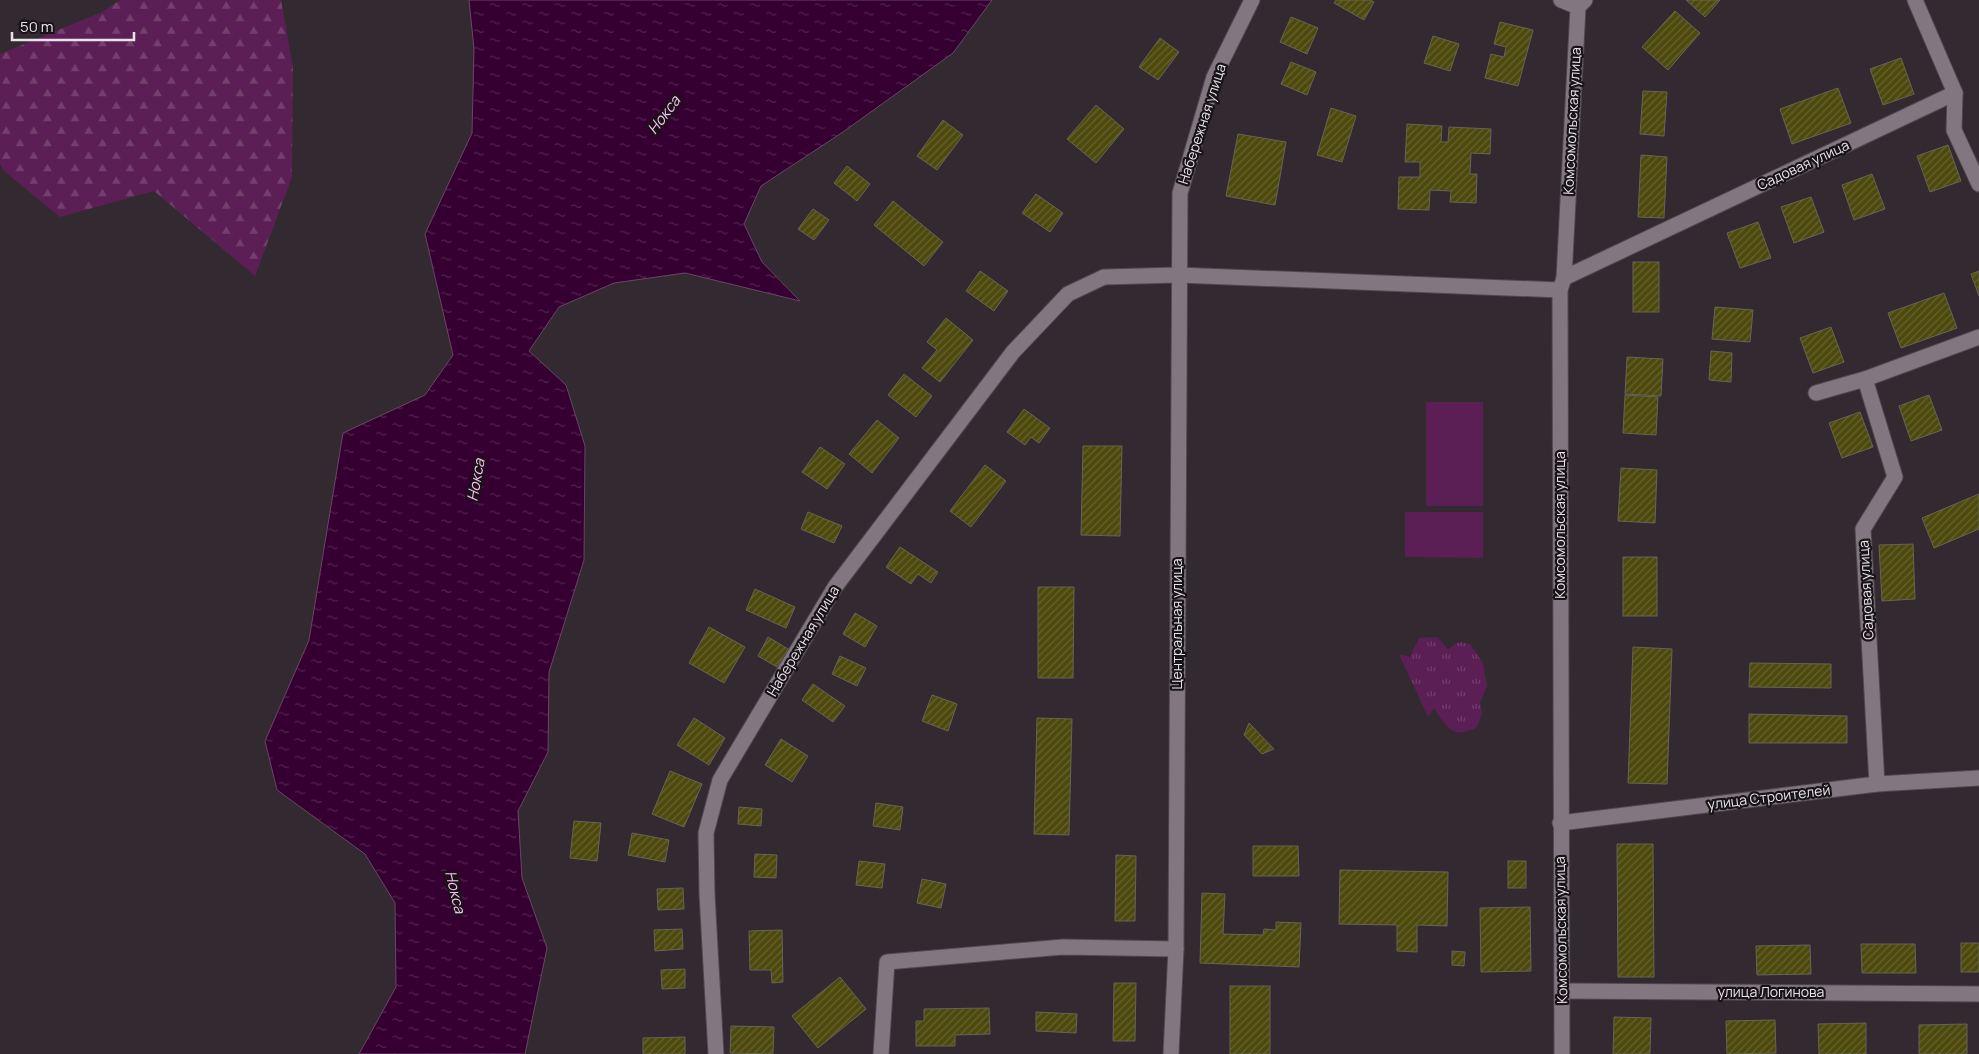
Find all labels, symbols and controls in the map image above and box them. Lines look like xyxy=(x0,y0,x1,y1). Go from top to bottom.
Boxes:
scale bar xyxy=(12,10,135,42)
text: 50 m xyxy=(20,16,54,37)
street label: Комсомольская улица xyxy=(1558,47,1585,195)
street label: Набережная улица xyxy=(1173,61,1230,187)
water label: Нокса xyxy=(642,91,685,138)
street label: Садовая улица xyxy=(1754,135,1852,194)
street label: Комсомольская улица xyxy=(1550,451,1569,599)
water label: Нокса xyxy=(461,456,490,503)
street label: Садовая улица xyxy=(1853,540,1878,640)
street label: Центральная улица xyxy=(1167,558,1186,690)
street label: Набережная улица xyxy=(762,582,843,700)
street label: улица Строителей xyxy=(1706,780,1831,813)
street label: Комсомольская улица xyxy=(1550,856,1571,1004)
water label: Нокса xyxy=(440,868,471,916)
street label: улица Логинова xyxy=(1718,982,1824,1001)

